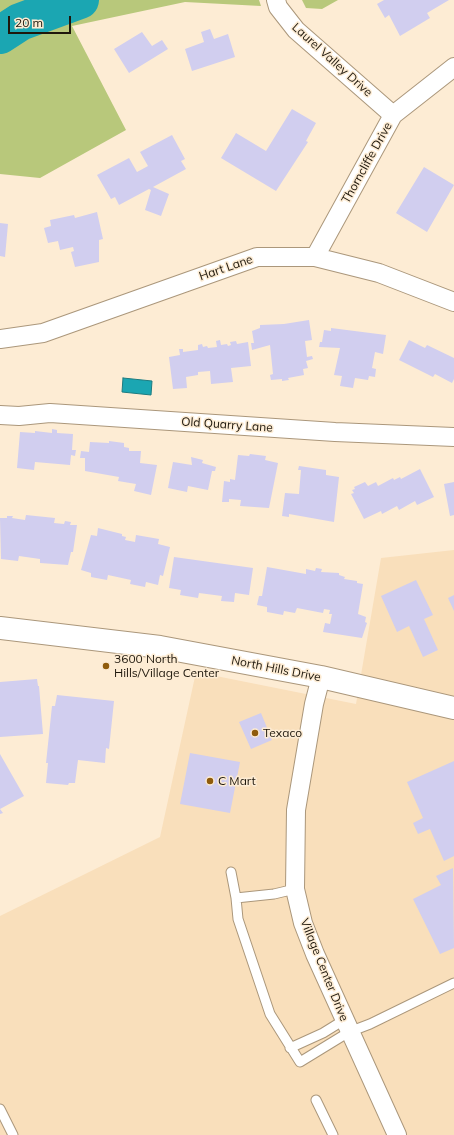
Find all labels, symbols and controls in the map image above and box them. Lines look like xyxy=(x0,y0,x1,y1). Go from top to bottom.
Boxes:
scale bar xyxy=(10,8,73,34)
text: 20 m xyxy=(15,15,43,30)
street label: Laurel Valley Drive xyxy=(289,20,375,100)
street label: Thorncliffe Drive xyxy=(339,120,395,206)
street label: Hart Lane xyxy=(197,252,255,284)
street label: Old Quarry Lane xyxy=(181,415,273,435)
place label: 3600 North Hills/Village Center xyxy=(114,652,219,680)
street label: North Hills Drive xyxy=(230,653,322,685)
marker: 3600 North Hills/Village Center xyxy=(101,661,111,671)
place label: Texaco xyxy=(263,726,302,740)
marker: Texaco xyxy=(250,728,260,738)
place label: C Mart xyxy=(218,774,256,788)
marker: C Mart xyxy=(205,776,215,786)
street label: Village Center Drive xyxy=(297,917,351,1023)

